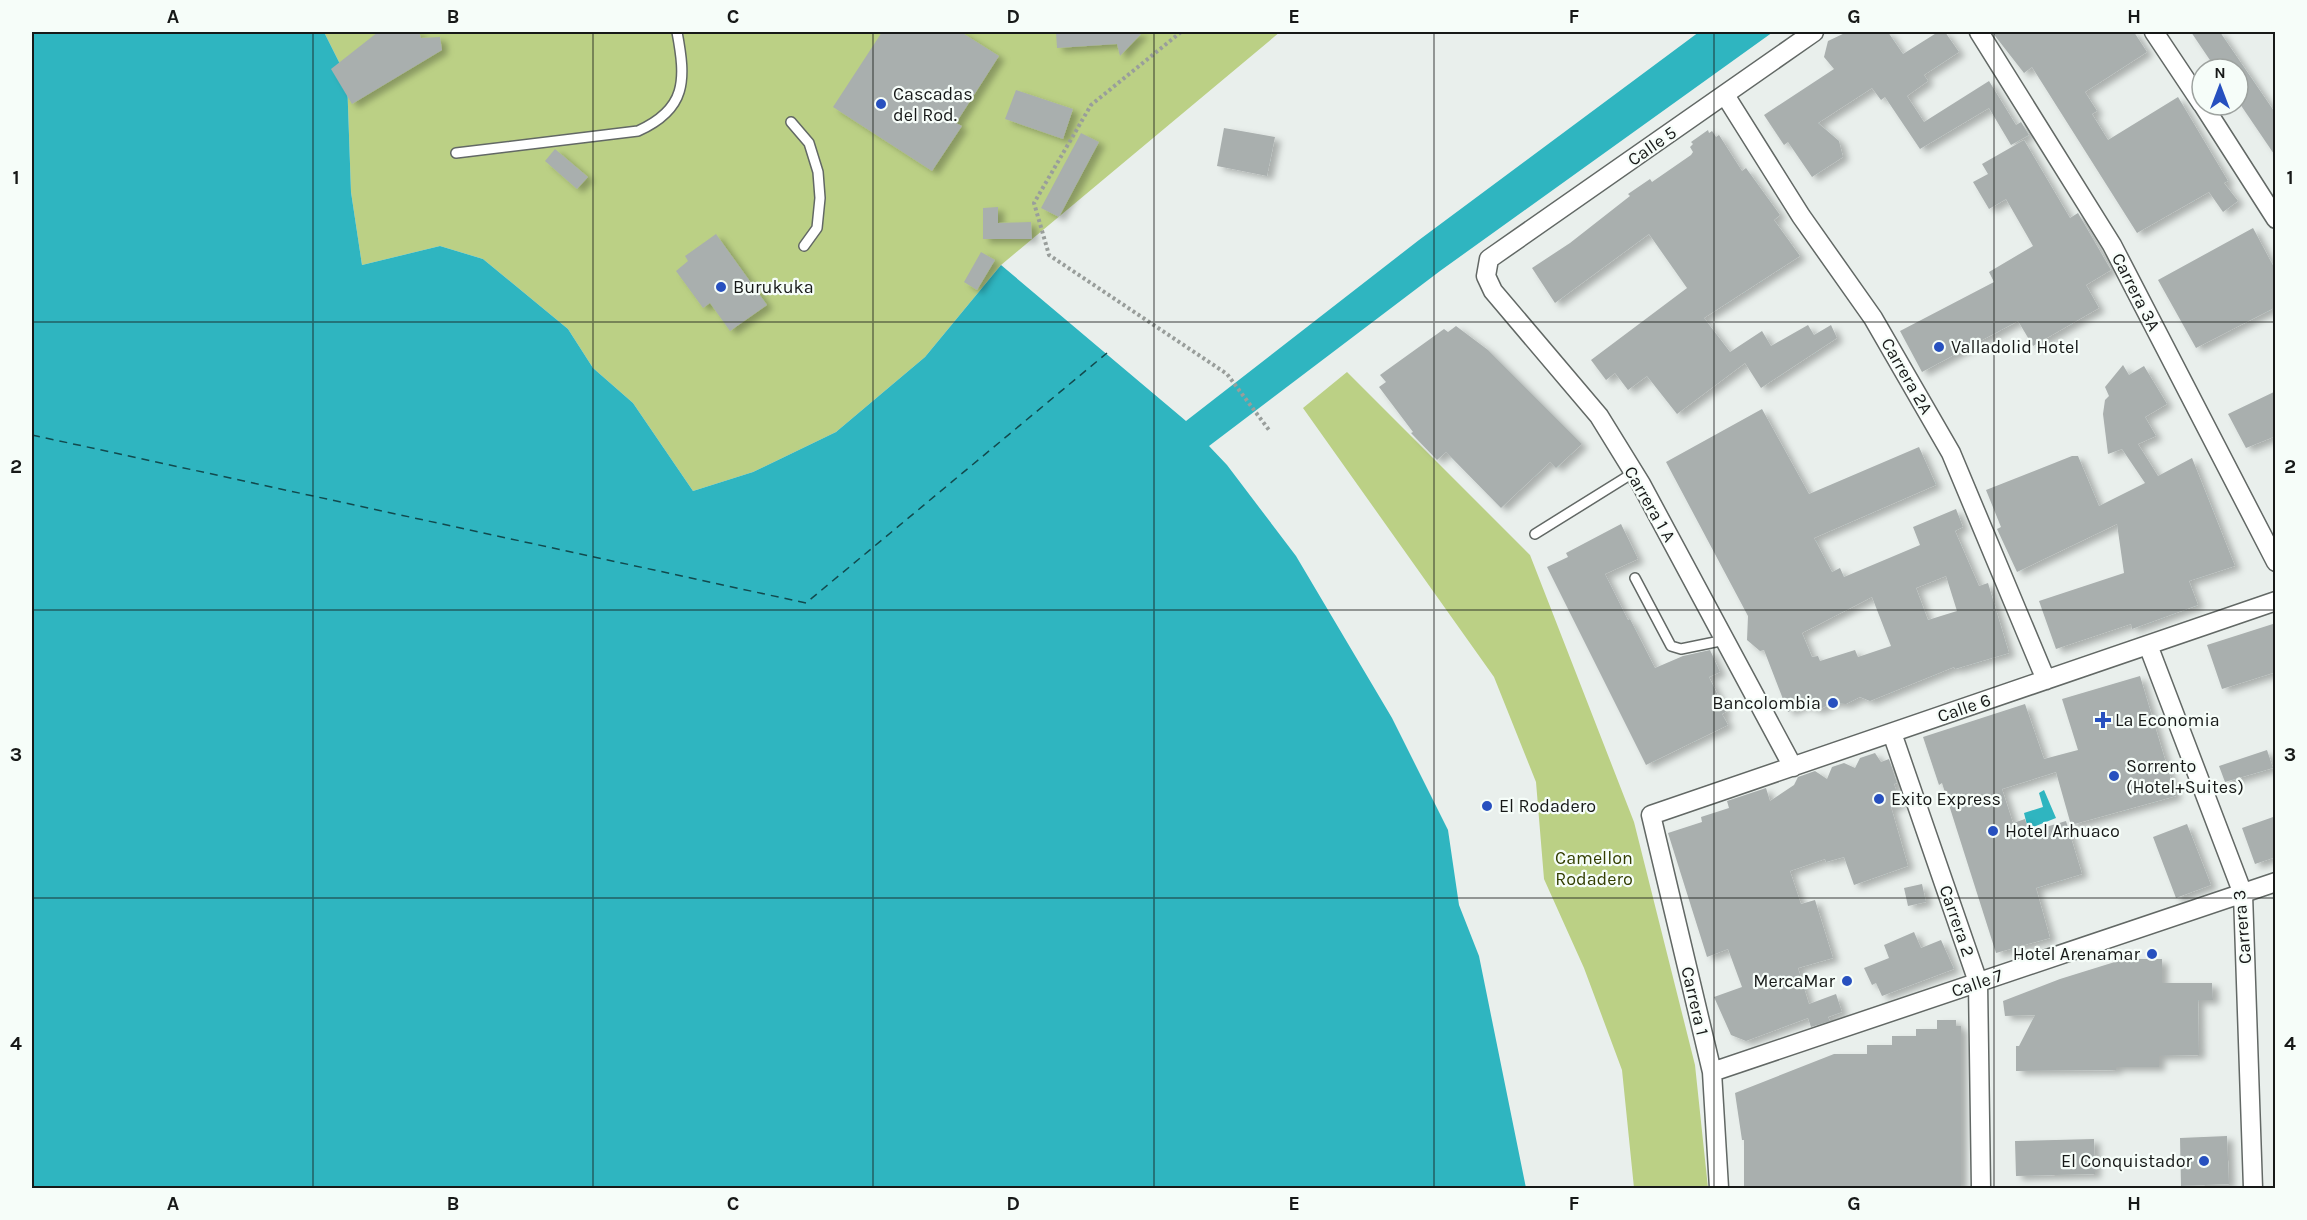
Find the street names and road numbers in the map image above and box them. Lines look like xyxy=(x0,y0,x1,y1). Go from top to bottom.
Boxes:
street label: Calle 5 xyxy=(1623,121,1681,171)
street label: Carrera 3A xyxy=(2107,249,2165,335)
street label: Carrera 2A xyxy=(1876,334,1938,418)
street label: Carrera 1 A xyxy=(1619,462,1681,546)
street label: Calle 6 xyxy=(1934,689,1994,727)
street label: Carrera 2 xyxy=(1934,882,1980,960)
street label: Carrera 3 xyxy=(2228,889,2256,965)
street label: Carrera 1 xyxy=(1676,964,1714,1038)
street label: Calle 7 xyxy=(1948,964,2006,1002)

